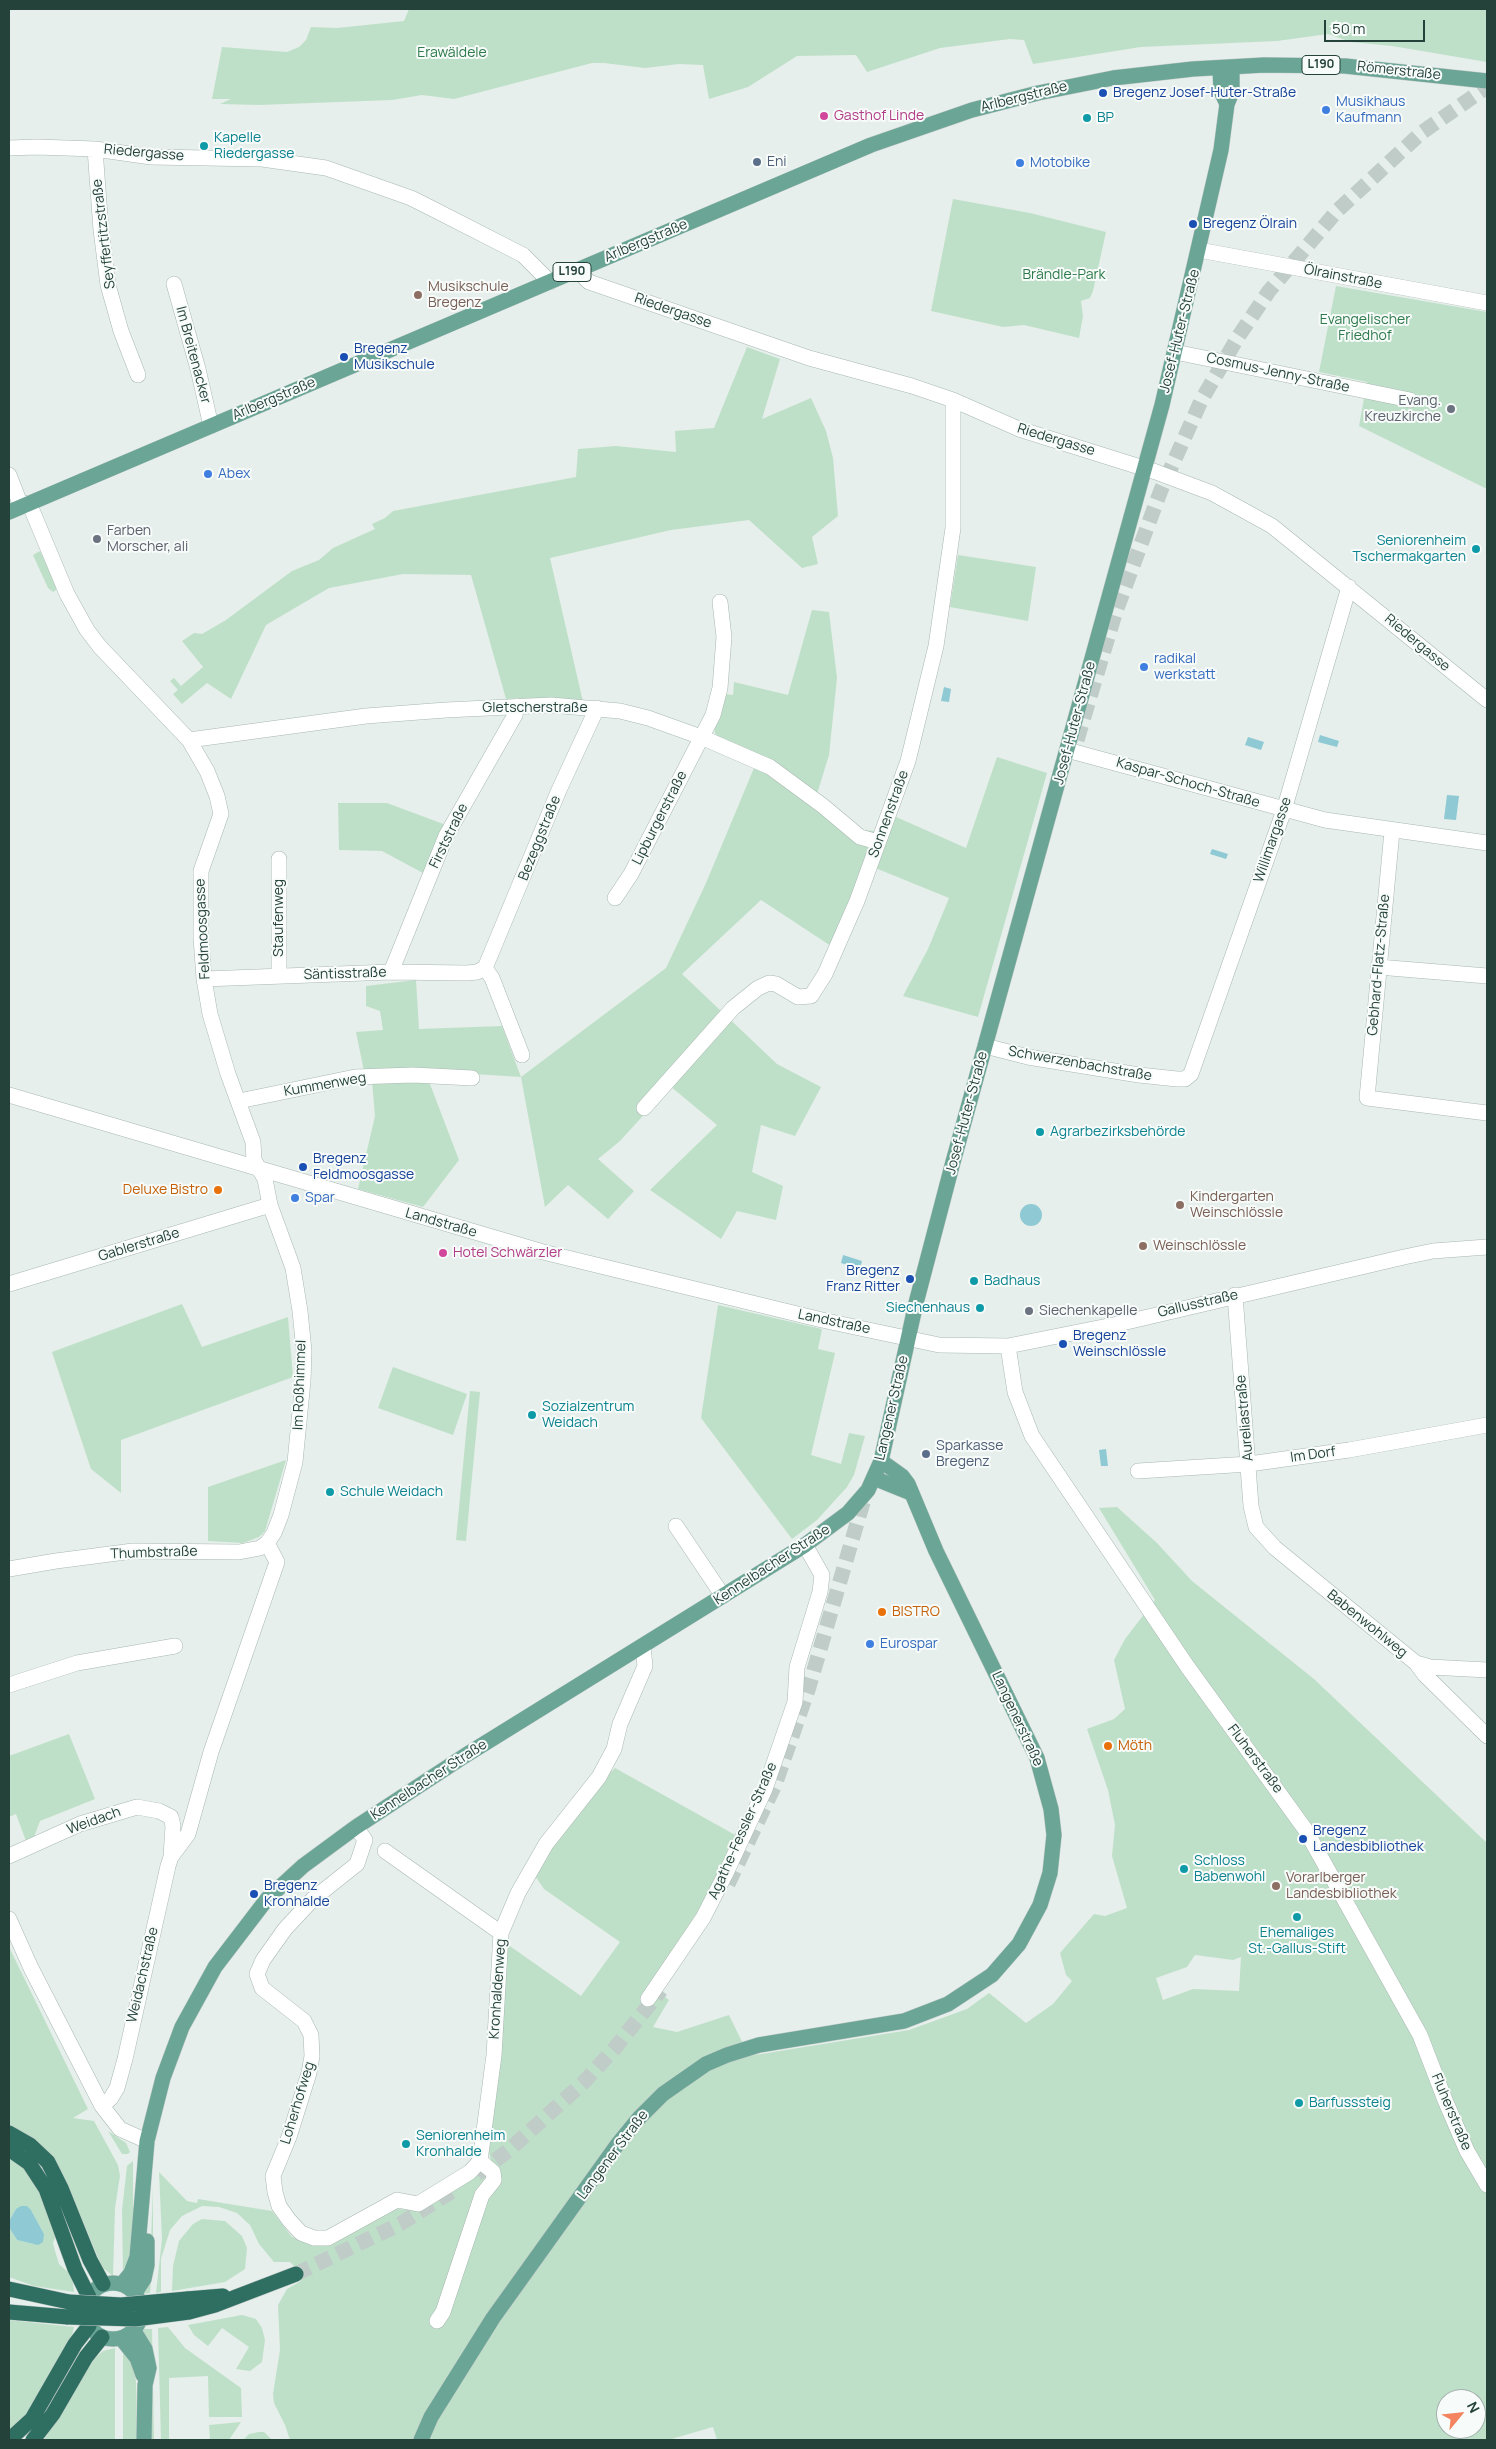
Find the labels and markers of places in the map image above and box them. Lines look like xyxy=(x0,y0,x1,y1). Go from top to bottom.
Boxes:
place label: Bregenz Josef-Huter-Straße xyxy=(1113,85,1296,101)
marker: Bregenz Josef-Huter-Straße xyxy=(1097,87,1109,99)
place label: Musikhaus Kaufmann xyxy=(1336,94,1405,126)
marker: Musikhaus Kaufmann xyxy=(1320,104,1332,116)
place label: Gasthof Linde xyxy=(834,108,924,124)
marker: Gasthof Linde xyxy=(818,110,830,122)
place label: BP xyxy=(1097,110,1114,126)
marker: BP xyxy=(1081,112,1093,124)
place label: Kapelle Riedergasse xyxy=(214,130,294,162)
marker: Kapelle Riedergasse xyxy=(198,140,210,152)
place label: Eni xyxy=(767,154,787,170)
place label: Motobike xyxy=(1030,155,1090,171)
marker: Eni xyxy=(751,156,763,168)
marker: Motobike xyxy=(1014,157,1026,169)
place label: Bregenz Ölrain xyxy=(1203,216,1297,232)
marker: Bregenz Ölrain xyxy=(1187,218,1199,230)
place label: Musikschule Bregenz xyxy=(428,279,509,312)
marker: Musikschule Bregenz xyxy=(412,289,424,301)
place label: Bregenz Musikschule xyxy=(354,341,435,374)
marker: Bregenz Musikschule xyxy=(338,351,350,363)
place label: Evang. Kreuzkirche xyxy=(1365,393,1441,426)
marker: Evang. Kreuzkirche xyxy=(1445,403,1457,415)
place label: Abex xyxy=(218,466,250,482)
marker: Abex xyxy=(202,468,214,480)
place label: Farben Morscher, ali xyxy=(107,523,188,556)
marker: Farben Morscher, ali xyxy=(91,533,103,545)
place label: Seniorenheim Tschermakgarten xyxy=(1353,533,1466,566)
marker: Seniorenheim Tschermakgarten xyxy=(1470,543,1482,555)
place label: radikal werkstatt xyxy=(1154,651,1216,684)
marker: radikal werkstatt xyxy=(1138,661,1150,673)
place label: Agrarbezirksbehörde xyxy=(1050,1124,1186,1140)
marker: Agrarbezirksbehörde xyxy=(1034,1126,1046,1138)
place label: Bregenz Feldmoosgasse xyxy=(313,1151,414,1184)
marker: Bregenz Feldmoosgasse xyxy=(297,1161,309,1173)
place label: Deluxe Bistro xyxy=(123,1182,208,1198)
marker: Deluxe Bistro xyxy=(212,1184,224,1196)
place label: Kindergarten Weinschlössle xyxy=(1190,1189,1283,1222)
place label: Spar xyxy=(305,1190,335,1206)
marker: Spar xyxy=(289,1192,301,1204)
marker: Kindergarten Weinschlössle xyxy=(1174,1199,1186,1211)
place label: Weinschlössle xyxy=(1153,1238,1246,1254)
marker: Weinschlössle xyxy=(1137,1240,1149,1252)
place label: Hotel Schwärzler xyxy=(453,1245,562,1261)
marker: Hotel Schwärzler xyxy=(437,1247,449,1259)
place label: Bregenz Franz Ritter xyxy=(826,1263,900,1295)
marker: Bregenz Franz Ritter xyxy=(904,1273,916,1285)
place label: Badhaus xyxy=(984,1273,1040,1289)
marker: Badhaus xyxy=(968,1275,980,1287)
place label: Siechenhaus xyxy=(886,1300,970,1316)
marker: Siechenhaus xyxy=(974,1302,986,1314)
place label: Siechenkapelle xyxy=(1039,1303,1137,1319)
marker: Siechenkapelle xyxy=(1023,1305,1035,1317)
place label: Bregenz Weinschlössle xyxy=(1073,1328,1166,1360)
marker: Bregenz Weinschlössle xyxy=(1057,1338,1069,1350)
place label: Sozialzentrum Weidach xyxy=(542,1399,634,1431)
marker: Sozialzentrum Weidach xyxy=(526,1409,538,1421)
place label: Sparkasse Bregenz xyxy=(936,1438,1003,1470)
marker: Sparkasse Bregenz xyxy=(920,1448,932,1460)
place label: Schule Weidach xyxy=(340,1484,443,1500)
marker: Schule Weidach xyxy=(324,1486,336,1498)
place label: BISTRO xyxy=(892,1604,940,1620)
marker: BISTRO xyxy=(876,1606,888,1618)
place label: Eurospar xyxy=(880,1636,938,1652)
marker: Eurospar xyxy=(864,1638,876,1650)
place label: Möth xyxy=(1118,1738,1152,1754)
marker: Möth xyxy=(1102,1740,1114,1752)
place label: Bregenz Landesbibliothek xyxy=(1313,1823,1424,1855)
marker: Bregenz Landesbibliothek xyxy=(1297,1833,1309,1845)
place label: Schloss Babenwohl xyxy=(1194,1853,1265,1885)
marker: Schloss Babenwohl xyxy=(1178,1863,1190,1875)
place label: Vorarlberger Landesbibliothek xyxy=(1286,1870,1397,1902)
place label: Bregenz Kronhalde xyxy=(264,1878,330,1910)
marker: Vorarlberger Landesbibliothek xyxy=(1270,1880,1282,1892)
marker: Bregenz Kronhalde xyxy=(248,1888,260,1900)
marker: Ehemaliges St.-Gallus-Stift xyxy=(1291,1911,1303,1923)
place label: Ehemaliges St.-Gallus-Stift xyxy=(1248,1925,1346,1958)
place label: Barfusssteig xyxy=(1309,2095,1391,2111)
marker: Barfusssteig xyxy=(1293,2097,1305,2109)
place label: Seniorenheim Kronhalde xyxy=(416,2128,505,2160)
marker: Seniorenheim Kronhalde xyxy=(400,2138,412,2150)

